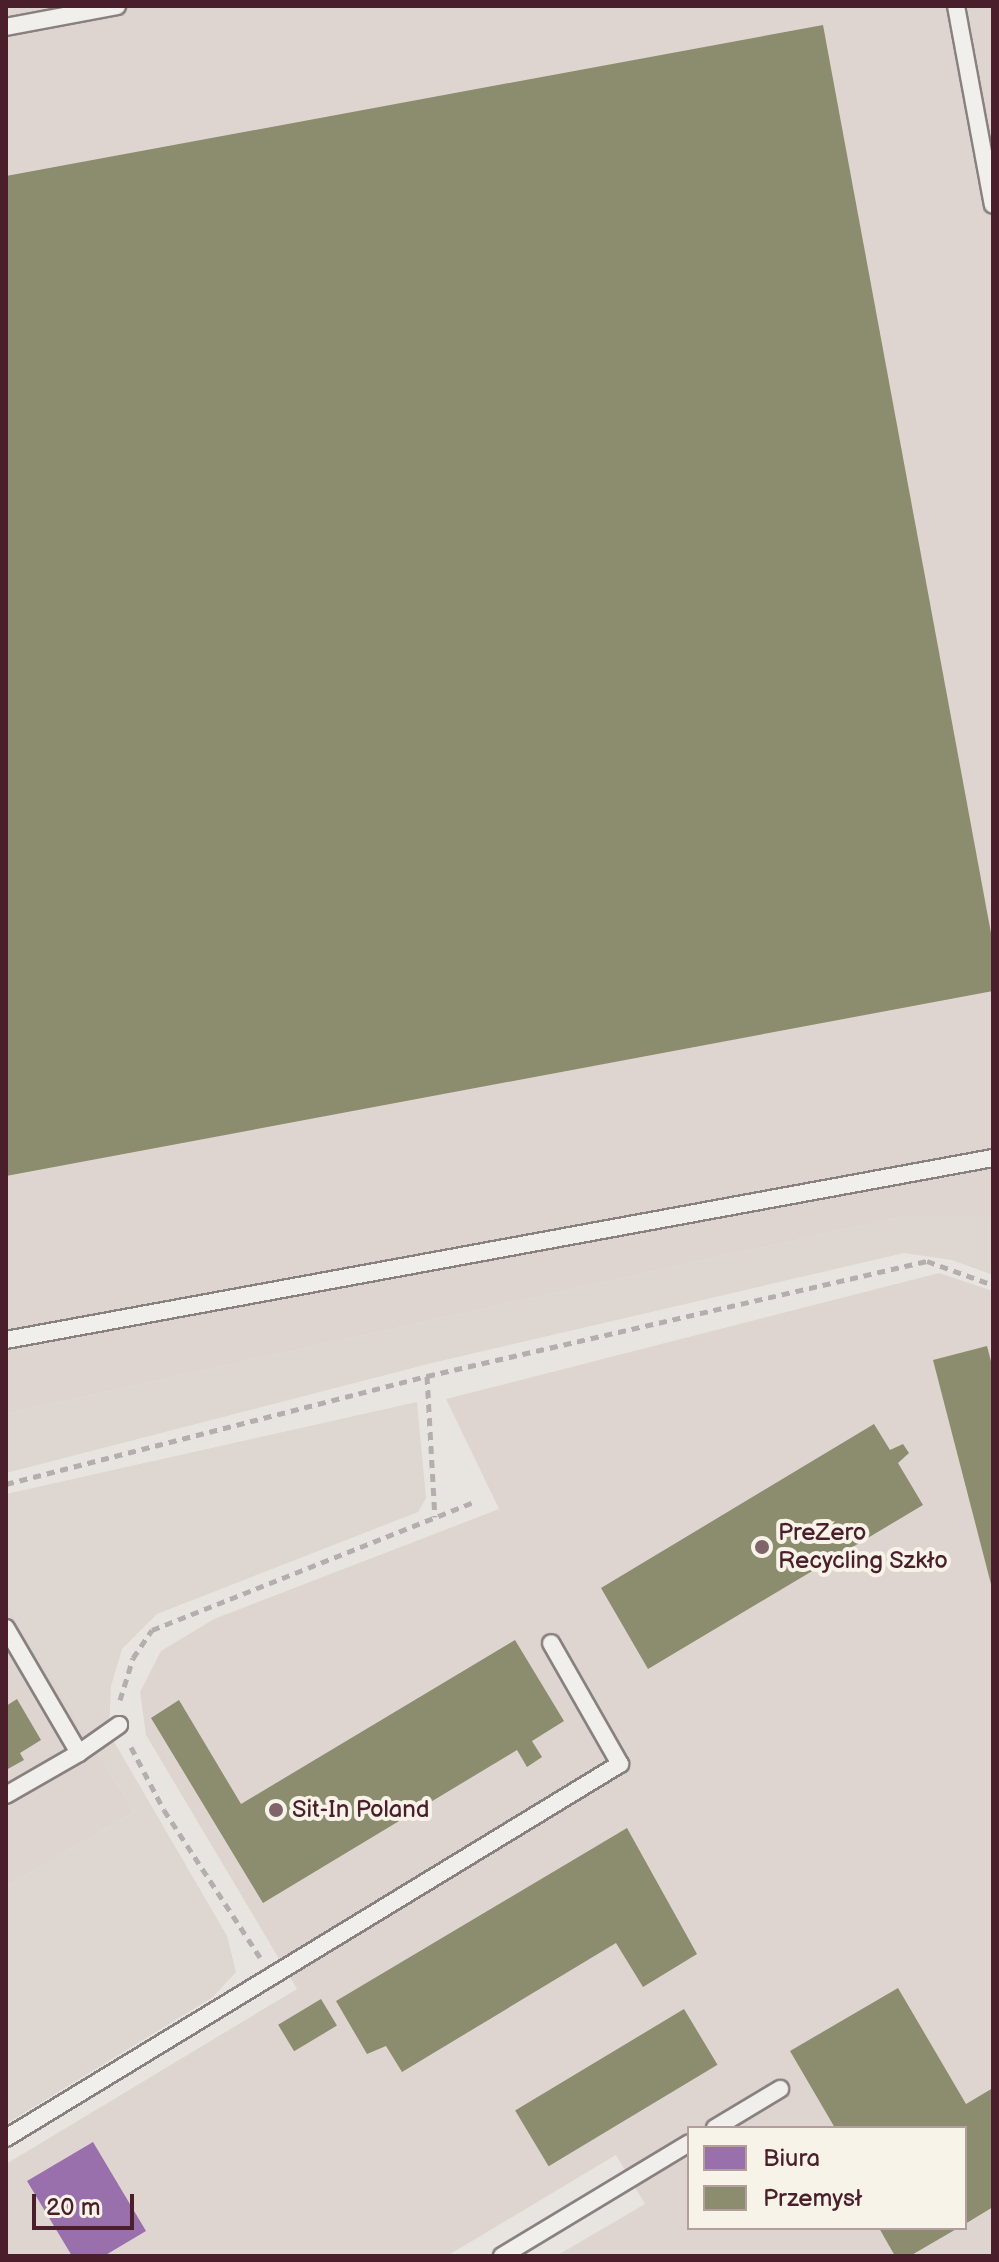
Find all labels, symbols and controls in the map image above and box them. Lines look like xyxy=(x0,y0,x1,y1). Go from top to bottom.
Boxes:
place label: PreZero Recycling Szkło xyxy=(778,1519,948,1575)
marker: PreZero Recycling Szkło xyxy=(753,1538,771,1556)
place label: Sit-In Poland xyxy=(292,1796,430,1824)
marker: Sit-In Poland xyxy=(267,1801,285,1819)
legend xyxy=(687,2126,967,2230)
text: Biura xyxy=(763,2144,820,2173)
scale bar xyxy=(36,2178,138,2228)
text: Przemysł xyxy=(763,2184,862,2213)
text: 20 m xyxy=(46,2193,101,2222)

